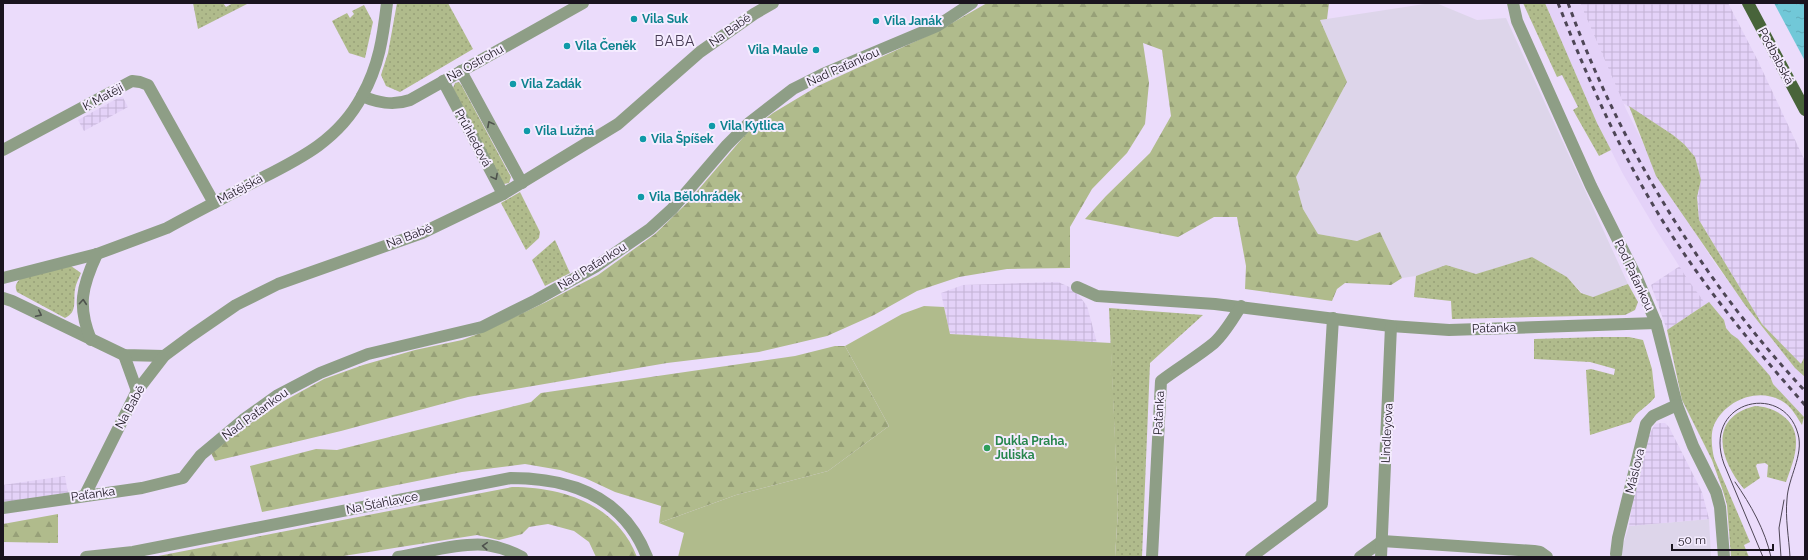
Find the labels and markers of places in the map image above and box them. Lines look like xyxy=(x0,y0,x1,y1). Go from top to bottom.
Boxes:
place label: Vila Suk xyxy=(642,12,688,26)
marker: Vila Suk xyxy=(629,14,639,24)
place label: Vila Janák xyxy=(884,14,942,28)
marker: Vila Janák xyxy=(871,16,881,26)
place label: Vila Čeněk xyxy=(575,37,637,53)
marker: Vila Čeněk xyxy=(562,41,572,51)
place label: Vila Maule xyxy=(748,43,808,57)
marker: Vila Maule xyxy=(811,45,821,55)
place label: Vila Zadák xyxy=(521,77,582,91)
marker: Vila Zadák xyxy=(508,79,518,89)
place label: Vila Kytlica xyxy=(720,119,784,133)
marker: Vila Kytlica xyxy=(707,121,717,131)
place label: Vila Lužná xyxy=(535,124,594,138)
marker: Vila Lužná xyxy=(522,126,532,136)
place label: Vila Špíšek xyxy=(651,130,714,146)
marker: Vila Špíšek xyxy=(638,134,648,144)
place label: Vila Bělohrádek xyxy=(649,190,741,204)
marker: Vila Bělohrádek xyxy=(636,192,646,202)
place label: Dukla Praha, Juliska xyxy=(995,434,1067,462)
marker: Dukla Praha, Juliska xyxy=(982,443,992,453)

